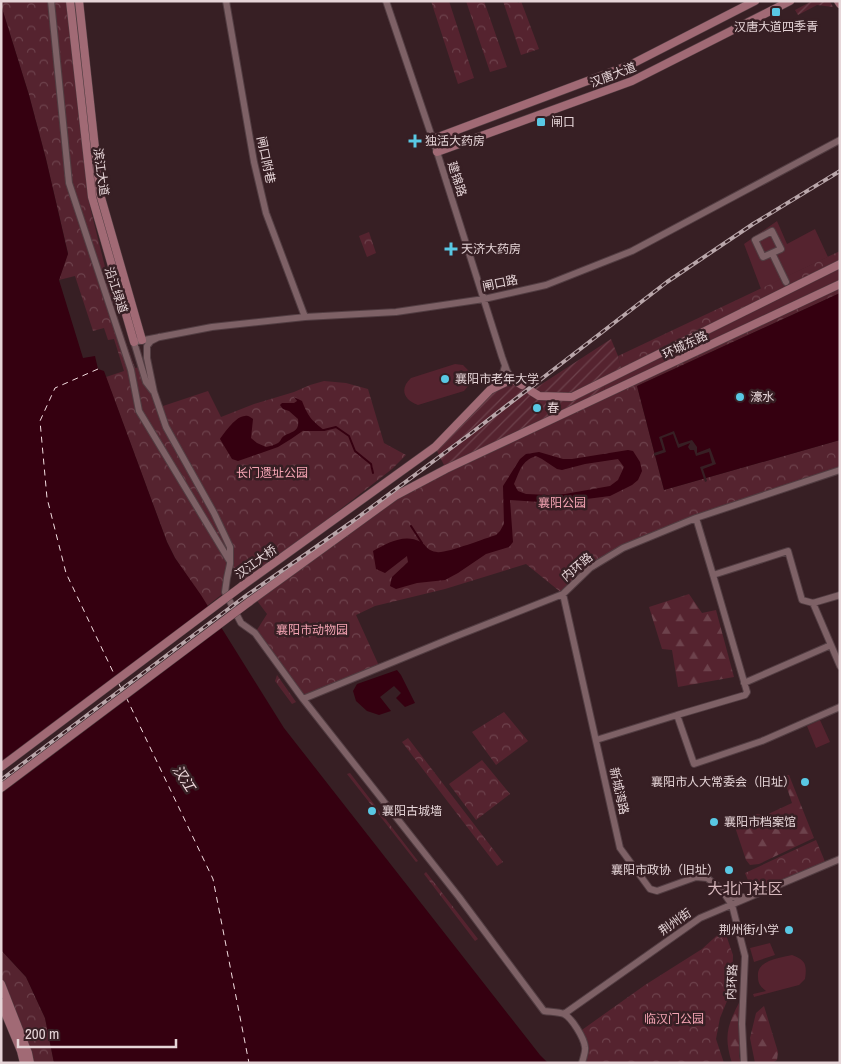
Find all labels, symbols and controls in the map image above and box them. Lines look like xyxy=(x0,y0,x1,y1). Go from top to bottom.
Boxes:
marker: 汉唐大道四季青 xyxy=(770,6,782,18)
place label: 汉唐大道四季青 xyxy=(734,19,818,35)
street label: 汉唐大道 xyxy=(588,59,638,91)
place label: 闸口 xyxy=(551,114,575,130)
marker: 闸口 xyxy=(535,116,547,128)
place label: 独活大药房 xyxy=(425,133,485,149)
street label: 闸口附巷 xyxy=(253,135,279,185)
marker: 独活大药房 xyxy=(409,135,421,147)
street label: 滨江大道 xyxy=(90,147,112,197)
street label: 建锦路 xyxy=(444,159,470,199)
place label: 天济大药房 xyxy=(461,241,521,257)
marker: 天济大药房 xyxy=(445,243,457,255)
street label: 沿江绿道 xyxy=(101,265,131,315)
street label: 闸口路 xyxy=(481,271,519,295)
street label: 环城东路 xyxy=(660,328,710,362)
place label: 襄阳市老年大学 xyxy=(455,371,539,387)
marker: 襄阳市老年大学 xyxy=(439,373,451,385)
place label: 濠水 xyxy=(750,389,774,405)
marker: 濠水 xyxy=(734,391,746,403)
place label: 春 xyxy=(547,400,559,416)
marker: 春 xyxy=(531,402,543,414)
park label: 长门遗址公园 xyxy=(236,465,308,481)
park label: 襄阳公园 xyxy=(538,495,586,511)
street label: 汉江大桥 xyxy=(232,541,280,583)
street label: 内环路 xyxy=(558,549,596,585)
park label: 襄阳市动物园 xyxy=(276,622,348,638)
water label: 汉江 xyxy=(169,761,200,796)
street label: 新城湾路 xyxy=(606,766,632,816)
place label: 襄阳市人大常委会（旧址） xyxy=(651,774,795,790)
marker: 襄阳市人大常委会（旧址） xyxy=(799,776,811,788)
place label: 襄阳古城墙 xyxy=(382,803,442,819)
marker: 襄阳古城墙 xyxy=(366,805,378,817)
place label: 襄阳市档案馆 xyxy=(724,814,796,830)
marker: 襄阳市档案馆 xyxy=(708,816,720,828)
place label: 襄阳市政协（旧址） xyxy=(611,862,719,878)
marker: 襄阳市政协（旧址） xyxy=(723,864,735,876)
district label: 大北门社区 xyxy=(707,878,783,899)
street label: 荆州街 xyxy=(656,905,694,939)
place label: 荆州街小学 xyxy=(719,922,779,938)
marker: 荆州街小学 xyxy=(783,924,795,936)
street label: 内环路 xyxy=(723,964,741,1000)
park label: 临汉门公园 xyxy=(644,1011,704,1027)
scale bar xyxy=(18,1016,175,1048)
text: 200 m xyxy=(25,1023,59,1044)

